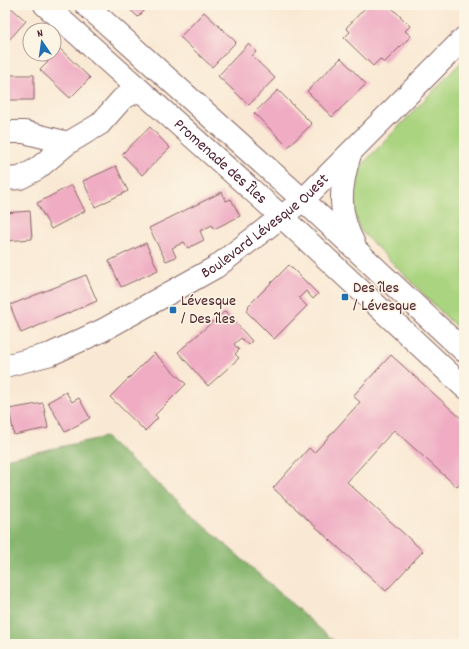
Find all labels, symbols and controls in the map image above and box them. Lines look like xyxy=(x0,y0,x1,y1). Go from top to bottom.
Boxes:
north arrow xyxy=(22,22,62,62)
text: N xyxy=(36,26,45,43)
street label: Promenade des Îles xyxy=(168,114,272,210)
street label: Boulevard Lévesque Ouest xyxy=(197,168,335,285)
place label: Des îles / Lévesque xyxy=(353,277,416,318)
place label: Lévesque / Des îles xyxy=(181,290,236,331)
marker: Des îles / Lévesque xyxy=(340,292,350,302)
marker: Lévesque / Des îles xyxy=(168,305,178,315)

